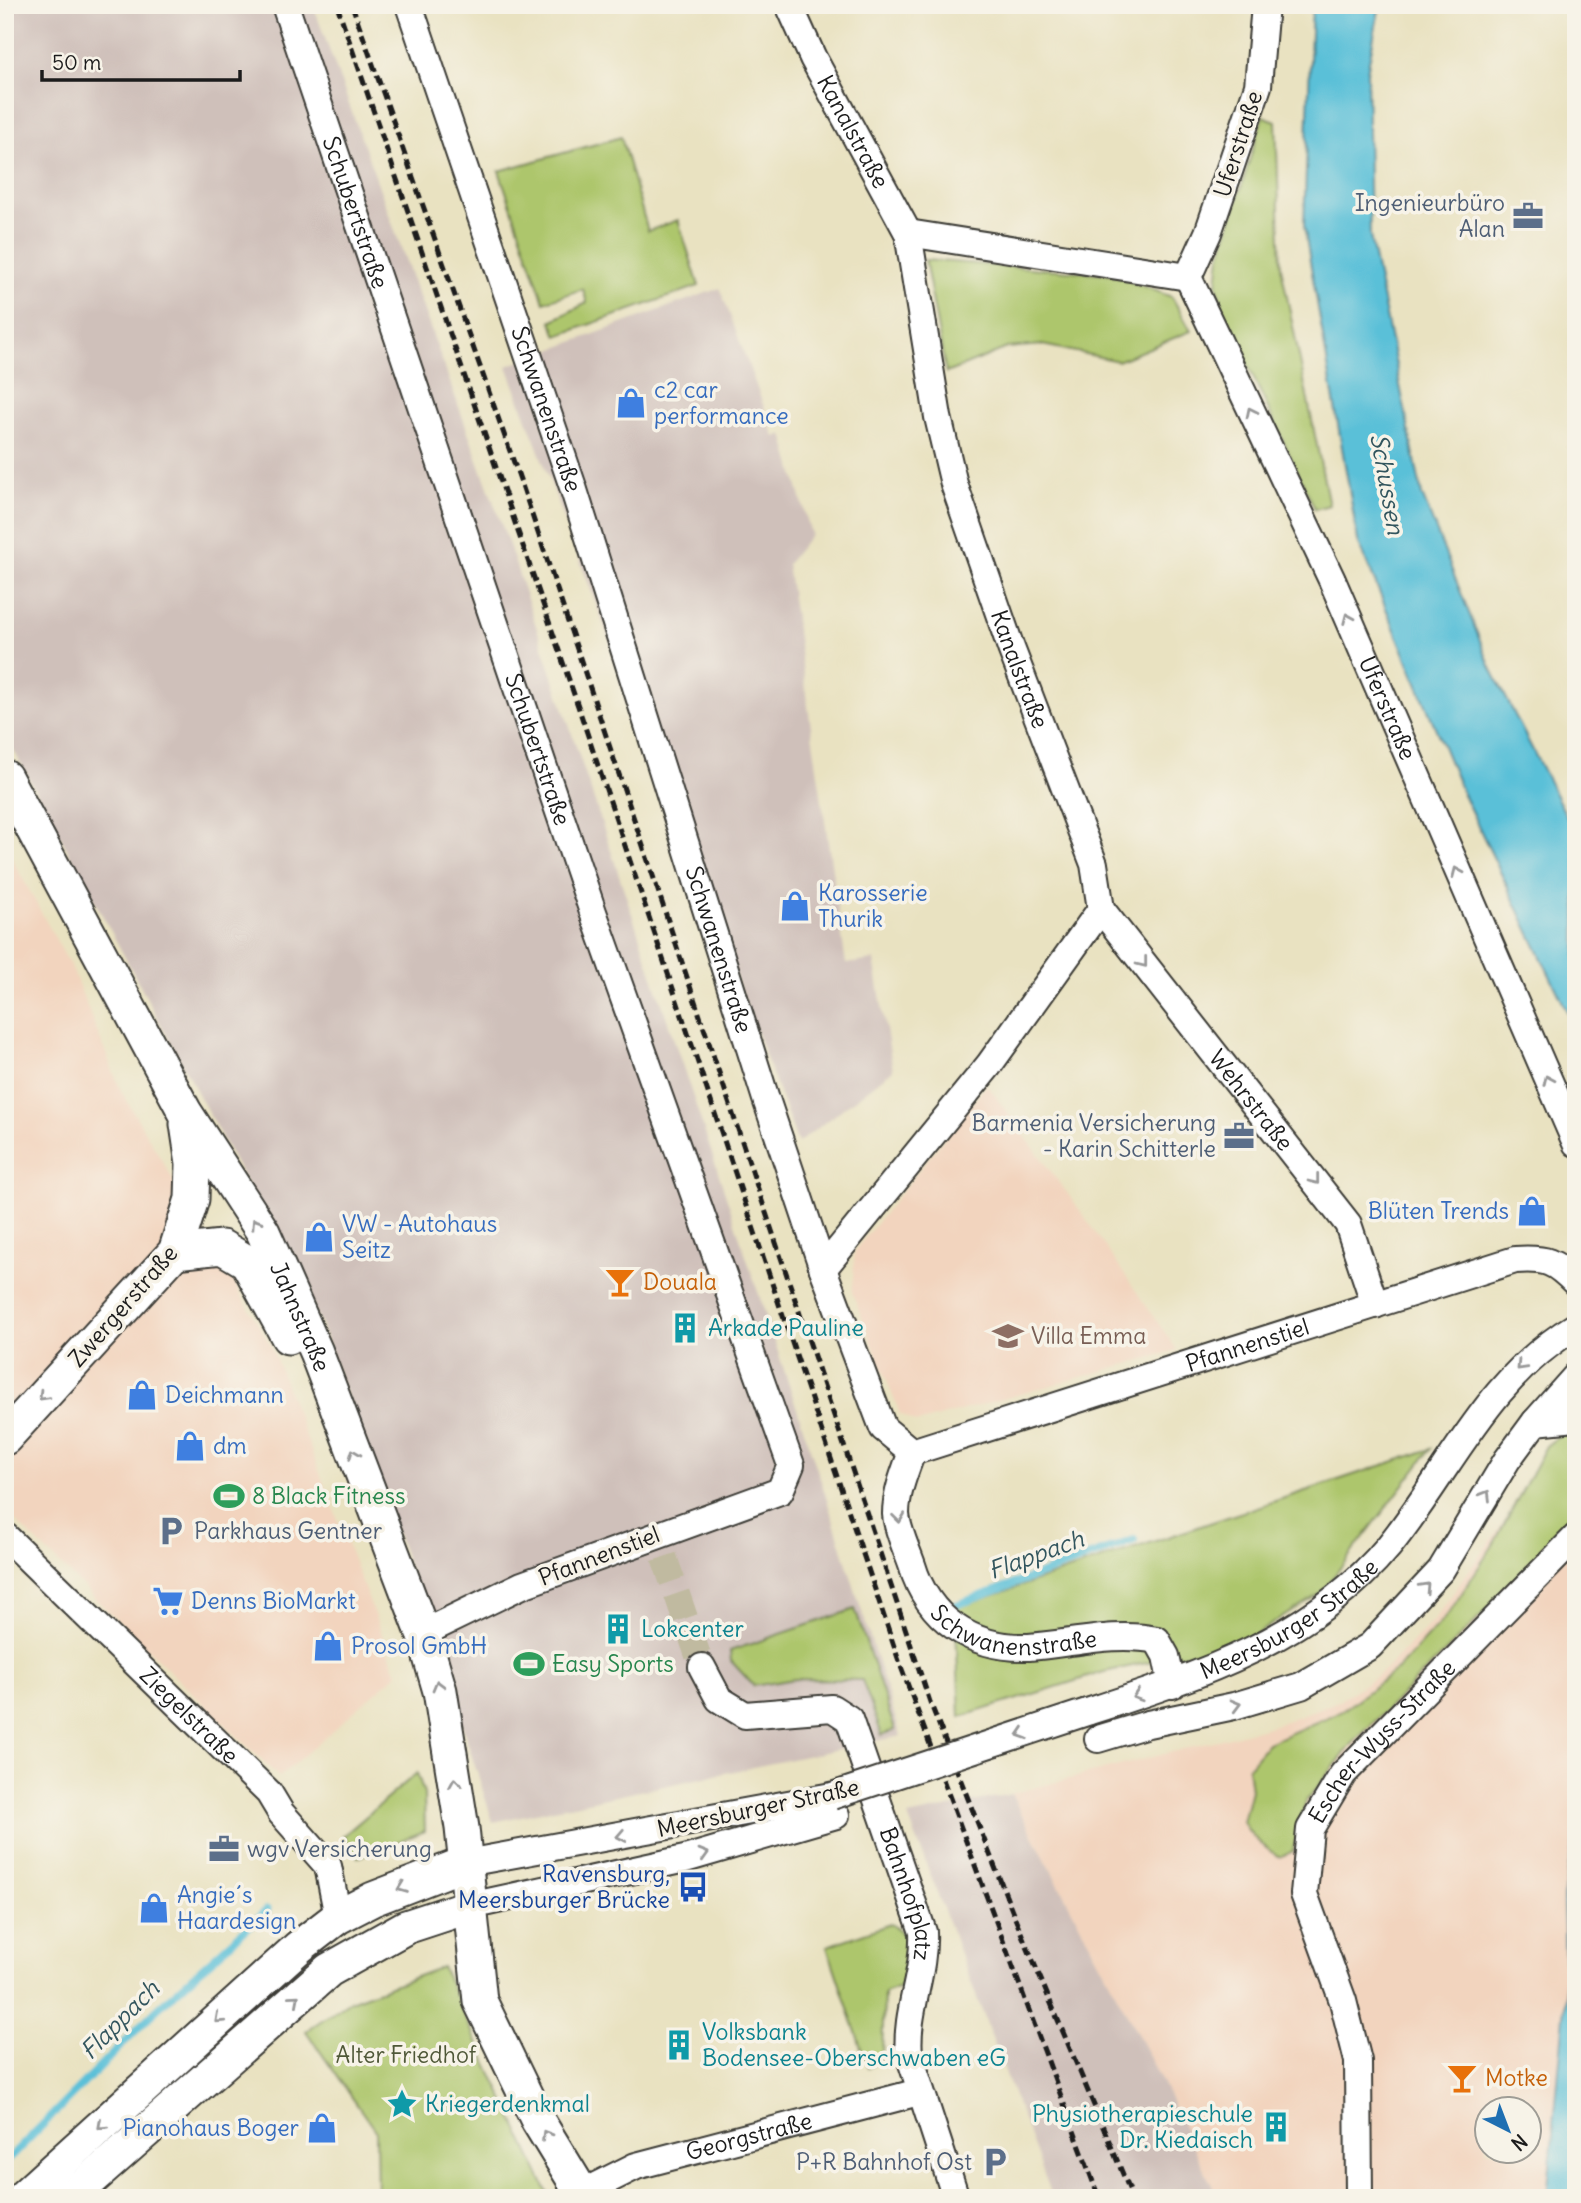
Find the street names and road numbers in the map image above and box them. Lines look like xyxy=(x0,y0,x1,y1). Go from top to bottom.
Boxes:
street label: Kanalstraße xyxy=(811,70,896,193)
street label: Uferstraße xyxy=(1207,87,1268,201)
street label: Schubertstraße xyxy=(317,132,395,292)
street label: Schwanenstraße xyxy=(505,322,589,496)
street label: Kanalstraße xyxy=(985,606,1055,732)
street label: Uferstraße xyxy=(1353,652,1423,764)
street label: Schubertstraße xyxy=(499,669,577,829)
street label: Schwanenstraße xyxy=(679,862,759,1036)
street label: Wehrstraße xyxy=(1203,1044,1300,1156)
street label: Zwergerstraße xyxy=(62,1239,183,1372)
street label: Jahnstraße xyxy=(264,1257,337,1375)
street label: Pfannenstiel xyxy=(1182,1312,1312,1378)
street label: Pfannenstiel xyxy=(534,1519,663,1592)
street label: Meersburger Straße xyxy=(1196,1553,1384,1685)
street label: Schwanenstraße xyxy=(925,1598,1098,1661)
street label: Escher-Wyss-Straße xyxy=(1302,1653,1461,1828)
street label: Ziegelstraße xyxy=(134,1660,245,1769)
street label: Meersburger Straße xyxy=(654,1772,862,1843)
street label: Bahnhofplatz xyxy=(874,1823,938,1962)
street label: Georgstraße xyxy=(682,2106,815,2166)

